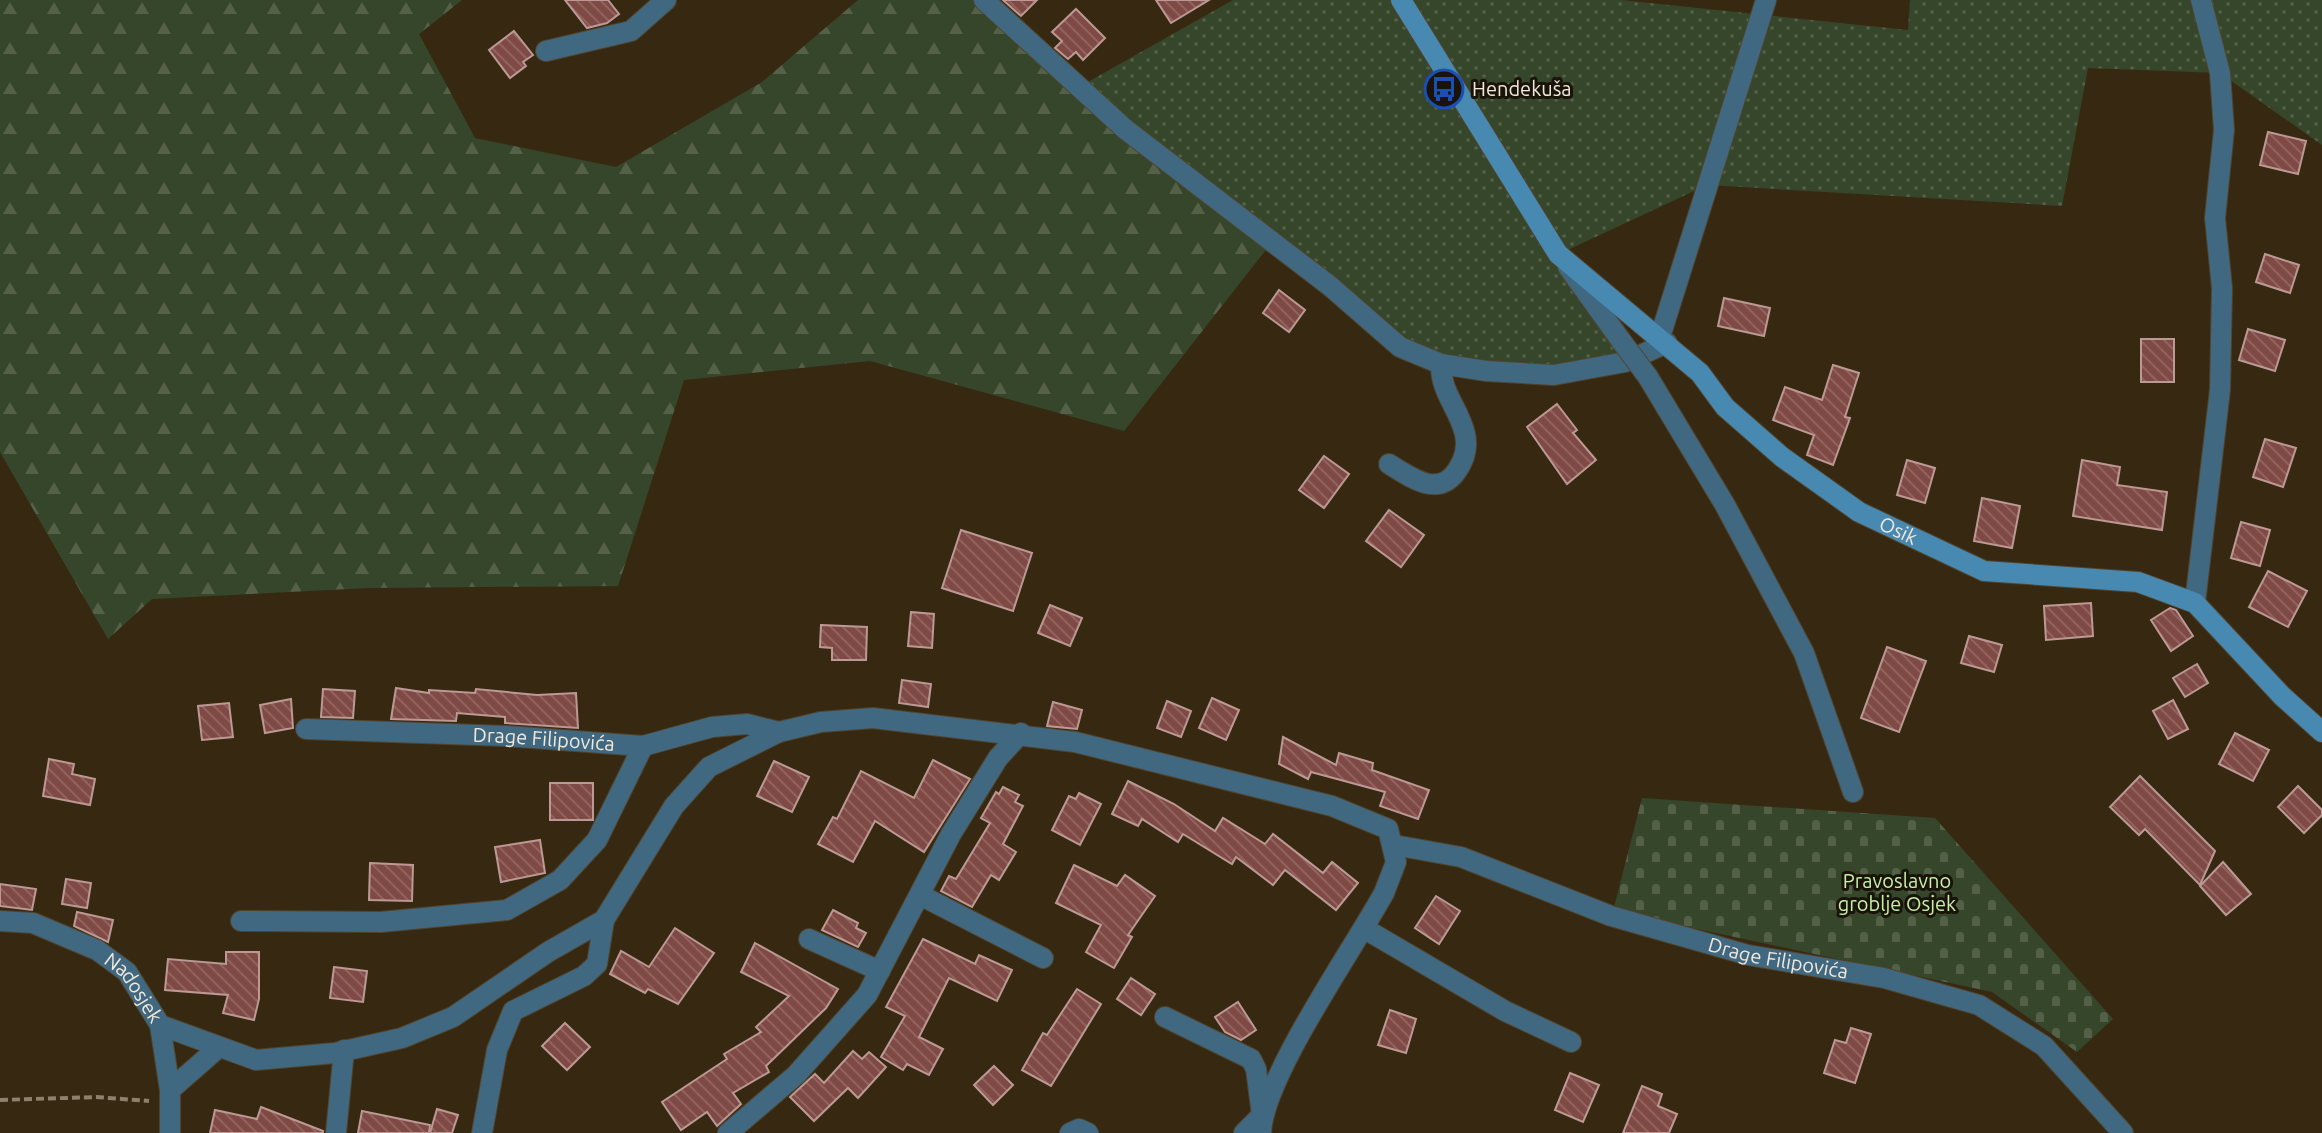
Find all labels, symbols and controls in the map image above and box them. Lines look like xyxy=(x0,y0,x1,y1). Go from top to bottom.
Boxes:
bus stop icon: Hendekuša xyxy=(1423,68,1465,110)
place label: Hendekuša xyxy=(1472,77,1572,100)
street label: Osik xyxy=(1876,511,1921,549)
street label: Drage Filipovića xyxy=(472,723,616,755)
park label: Pravoslavno groblje Osjek xyxy=(1838,869,1956,915)
street label: Drage Filipovića xyxy=(1706,932,1850,983)
street label: Nadosjek xyxy=(100,947,168,1027)

